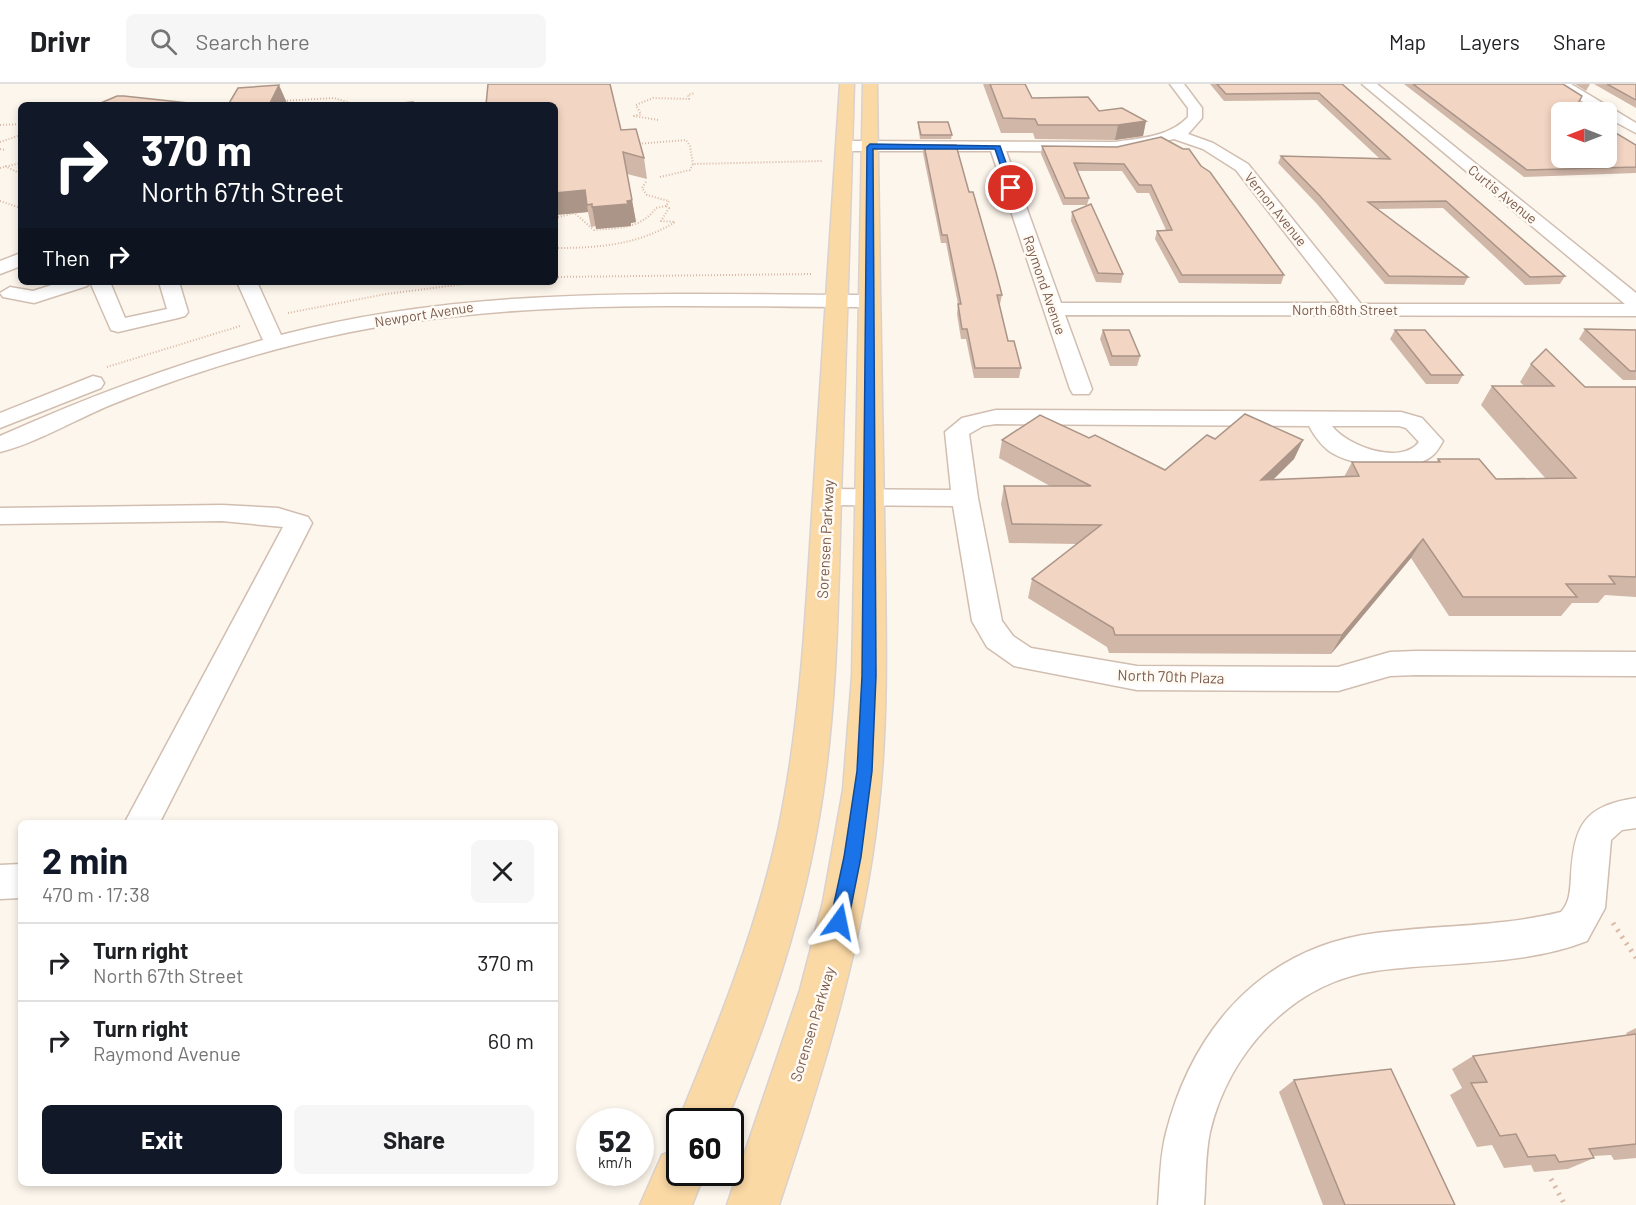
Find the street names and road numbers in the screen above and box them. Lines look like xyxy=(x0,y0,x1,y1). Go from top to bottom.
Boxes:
street label: Curtis Avenue xyxy=(1465,161,1541,227)
street label: Vernon Avenue xyxy=(1241,169,1311,249)
street label: Raymond Avenue xyxy=(1020,233,1070,337)
street label: Newport Avenue xyxy=(373,298,475,330)
street label: North 68th Street xyxy=(1292,301,1398,318)
street label: Sorensen Parkway xyxy=(813,479,837,599)
street label: North 70th Plaza xyxy=(1117,665,1225,687)
street label: Sorensen Parkway xyxy=(786,964,838,1084)

